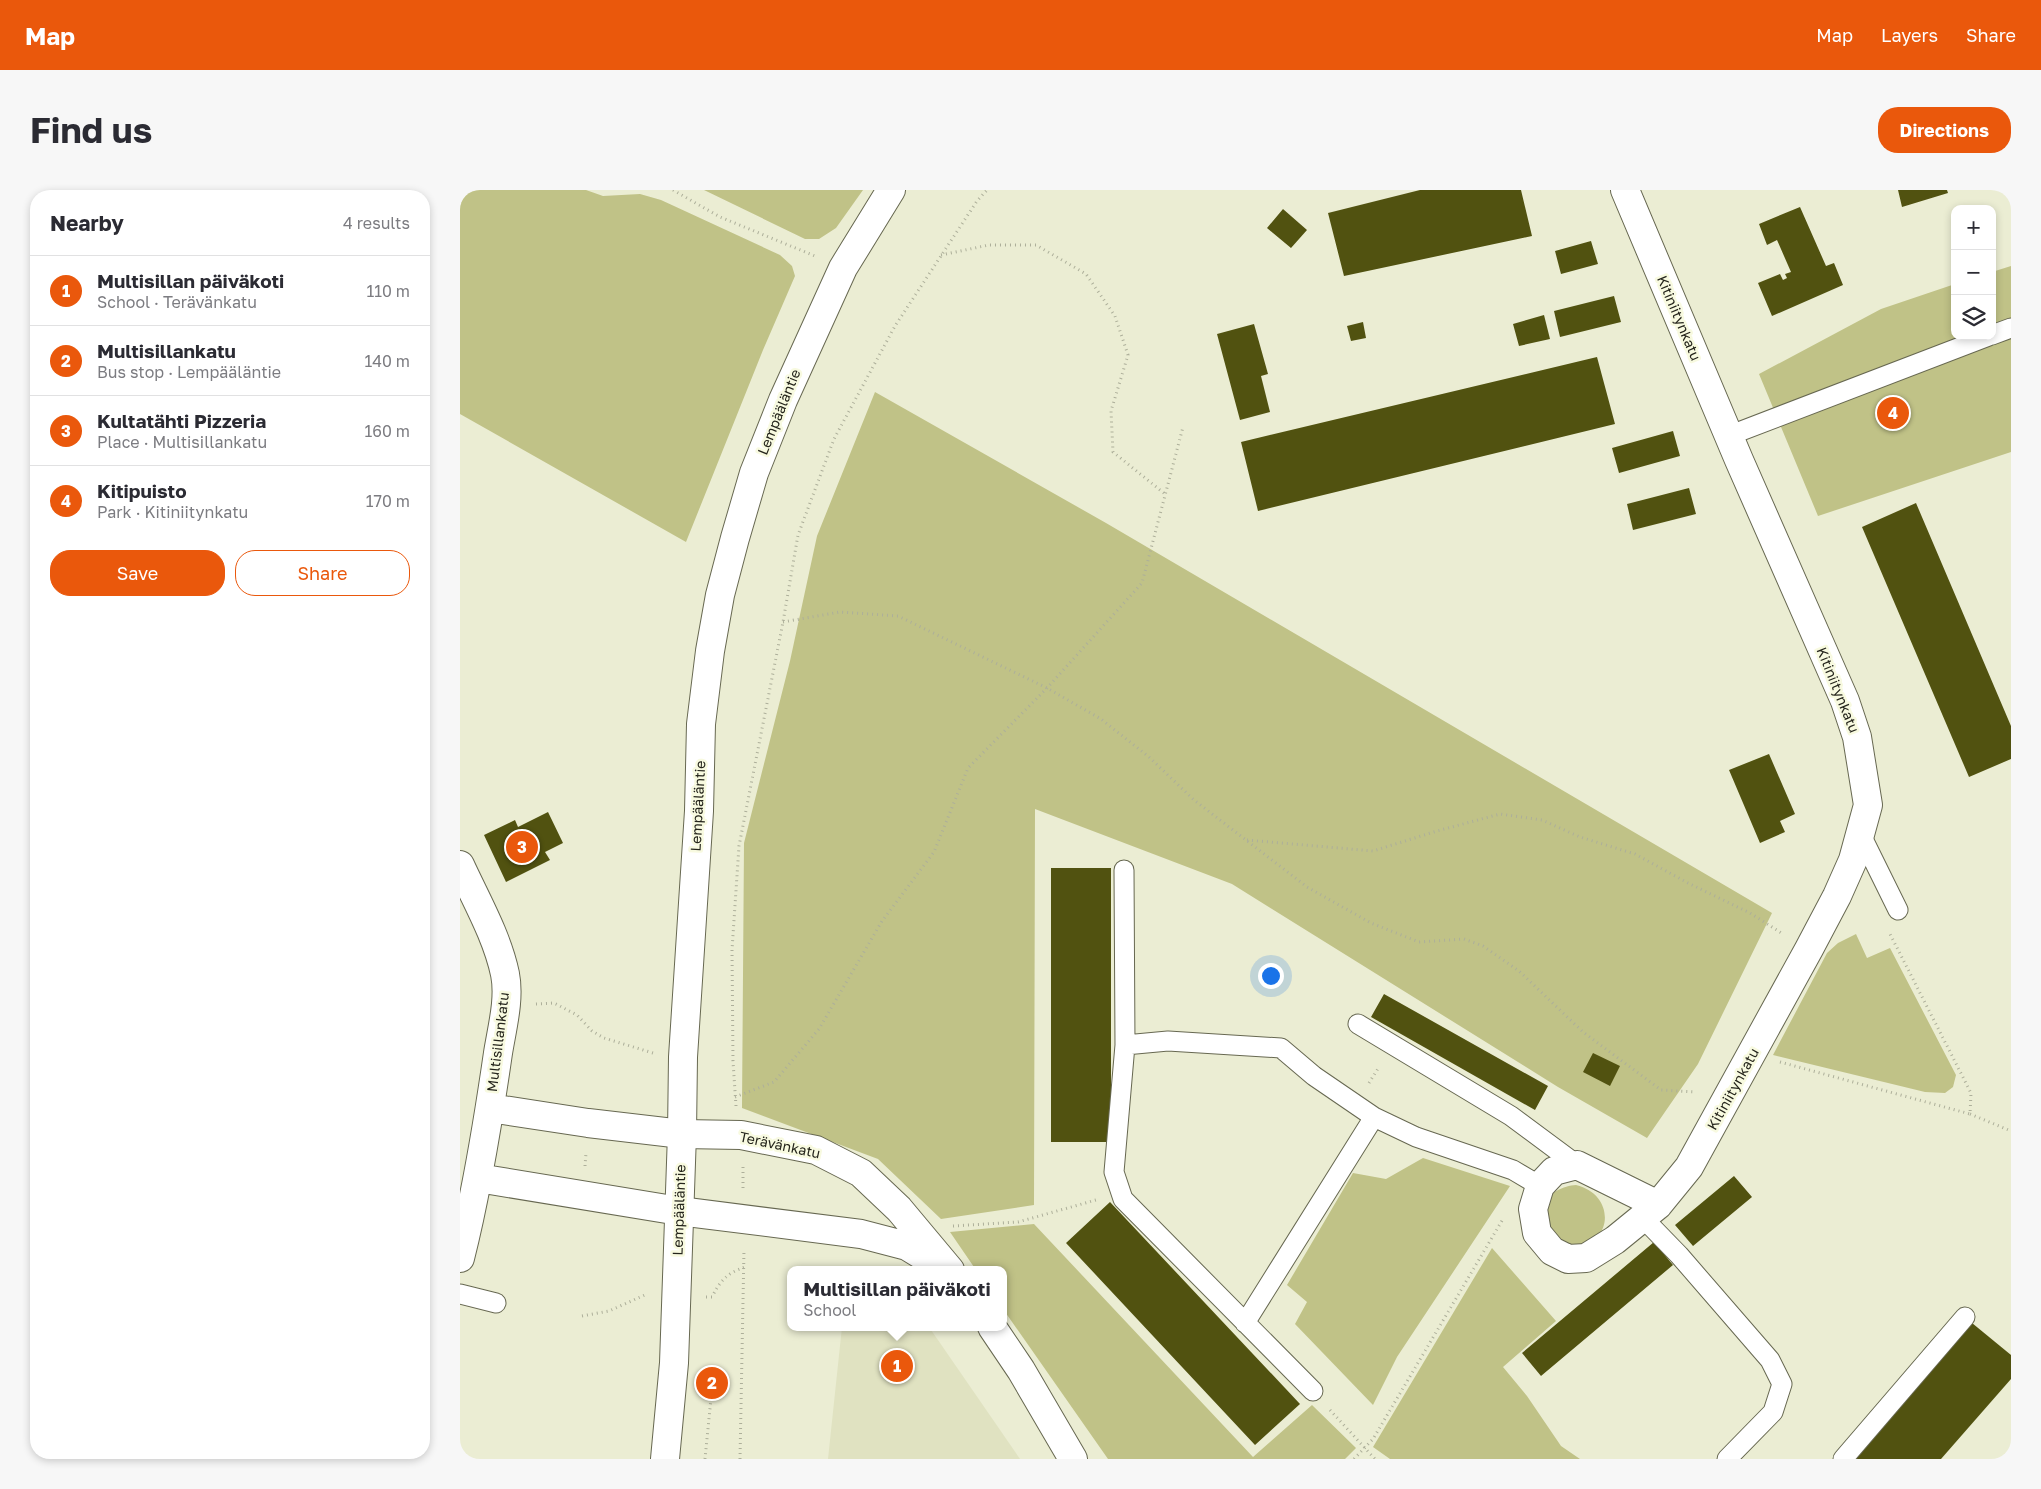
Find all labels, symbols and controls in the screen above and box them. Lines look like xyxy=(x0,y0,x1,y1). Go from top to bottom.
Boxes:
text: Map xyxy=(25,21,75,50)
text: Map xyxy=(1816,24,1853,46)
text: Layers xyxy=(1881,24,1938,46)
text: Share xyxy=(1966,24,2016,46)
button: Directions xyxy=(1878,107,2011,153)
text: Find us xyxy=(30,109,152,151)
map controls xyxy=(1951,205,1996,340)
button: + xyxy=(1951,205,1996,250)
text: Nearby xyxy=(50,210,124,236)
text: 4 results xyxy=(343,213,410,233)
button: − xyxy=(1951,250,1996,295)
text: Multisillan päiväkoti xyxy=(97,269,284,292)
street label: Kitiniitynkatu xyxy=(1654,273,1705,363)
text: 1 xyxy=(62,281,70,301)
text: 110 m xyxy=(366,281,410,301)
text: School · Terävänkatu xyxy=(97,292,257,312)
button: layers xyxy=(1951,295,1996,340)
text: Multisillankatu xyxy=(97,339,236,362)
text: 2 xyxy=(61,351,71,371)
text: 140 m xyxy=(364,351,410,371)
text: Bus stop · Lempääläntie xyxy=(97,362,281,382)
street label: Lempääläntie xyxy=(754,366,803,457)
pin: 4 xyxy=(1877,394,1909,432)
text: Kultatähti Pizzeria xyxy=(97,409,266,432)
text: 3 xyxy=(61,421,71,441)
text: 160 m xyxy=(364,421,410,441)
text: Place · Multisillankatu xyxy=(97,432,267,452)
text: Kitipuisto xyxy=(97,479,187,502)
text: 4 xyxy=(61,491,71,511)
text: 170 m xyxy=(366,491,410,511)
text: Park · Kitiniitynkatu xyxy=(97,502,248,522)
button: Save xyxy=(50,550,225,596)
button: Share xyxy=(235,550,410,596)
street label: Kitiniitynkatu xyxy=(1814,645,1863,735)
street label: Lempääläntie xyxy=(687,760,708,852)
pin: 3 xyxy=(506,828,538,866)
your location xyxy=(1258,963,1284,989)
street label: Multisillankatu xyxy=(483,991,512,1093)
street label: Kitiniitynkatu xyxy=(1703,1045,1762,1133)
street label: Terävänkatu xyxy=(738,1128,822,1161)
street label: Lempääläntie xyxy=(668,1164,689,1256)
popup xyxy=(787,1266,1007,1331)
text: Multisillan päiväkoti xyxy=(803,1277,991,1300)
text: School xyxy=(803,1300,856,1320)
pin: 1 xyxy=(881,1347,913,1385)
pin: 2 xyxy=(696,1364,728,1402)

